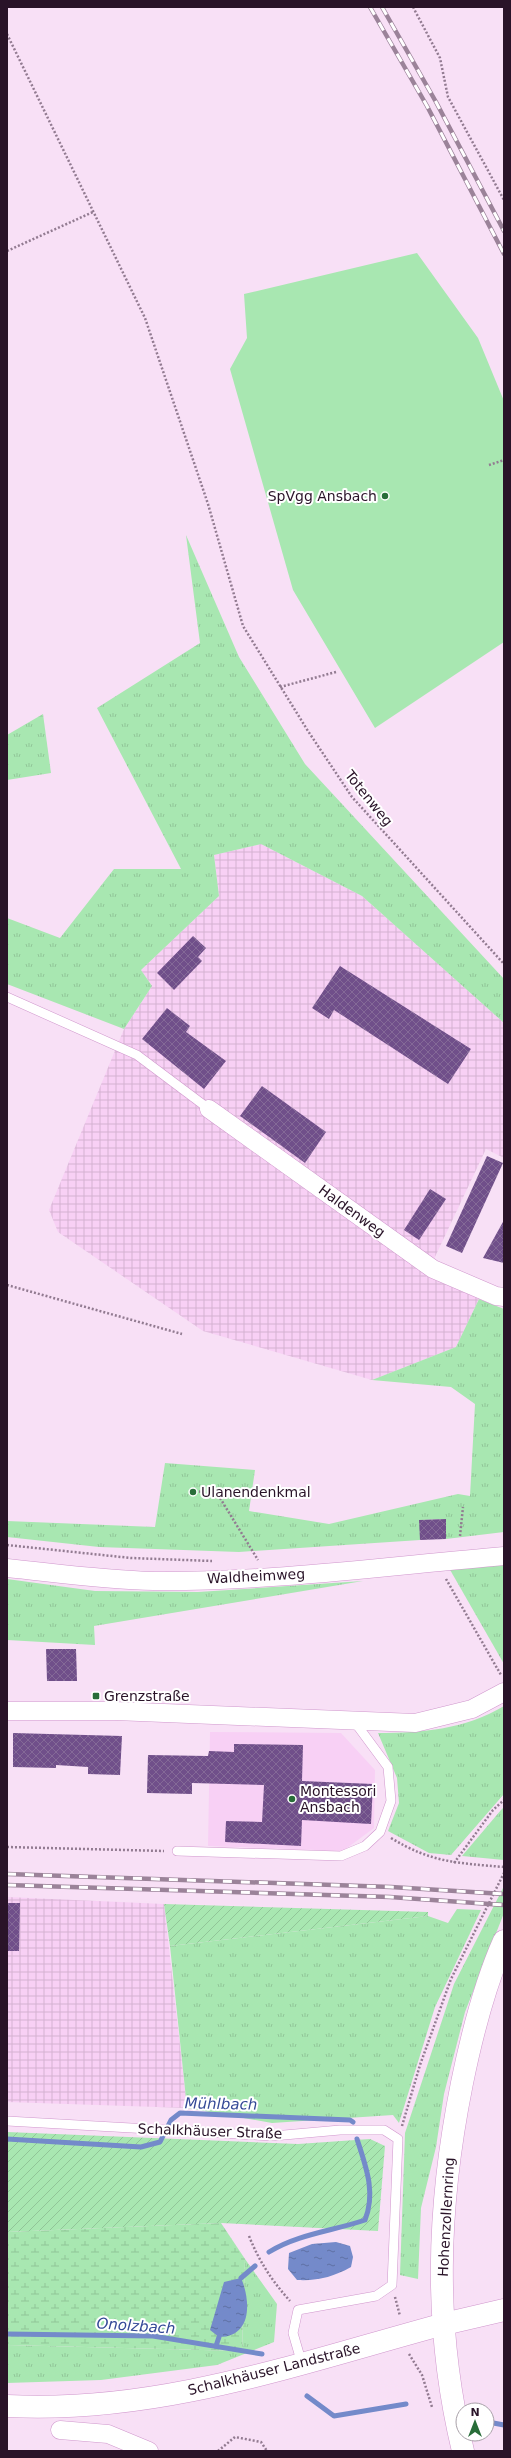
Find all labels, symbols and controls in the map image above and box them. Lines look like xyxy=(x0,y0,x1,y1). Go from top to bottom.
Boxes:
place label: SpVgg Ansbach xyxy=(268,488,377,504)
marker: SpVgg Ansbach xyxy=(380,491,390,501)
street label: Totenweg xyxy=(341,766,396,829)
street label: Haldenweg xyxy=(316,1182,388,1240)
place label: Ulanendenkmal xyxy=(201,1484,311,1500)
marker: Ulanendenkmal xyxy=(188,1487,198,1497)
street label: Waldheimweg xyxy=(207,1565,305,1587)
place label: Grenzstraße xyxy=(104,1688,190,1704)
marker: Grenzstraße xyxy=(91,1691,101,1701)
place label: Montessori Ansbach xyxy=(300,1783,376,1815)
marker: Montessori Ansbach xyxy=(287,1794,297,1804)
water label: Mühlbach xyxy=(185,2094,257,2114)
street label: Schalkhäuser Straße xyxy=(137,2120,283,2142)
street label: Hohenzollernring xyxy=(435,2157,457,2277)
water label: Onolzbach xyxy=(96,2314,176,2338)
street label: Schalkhäuser Landstraße xyxy=(186,2340,362,2398)
north arrow xyxy=(455,2402,495,2442)
text: N xyxy=(470,2406,480,2419)

